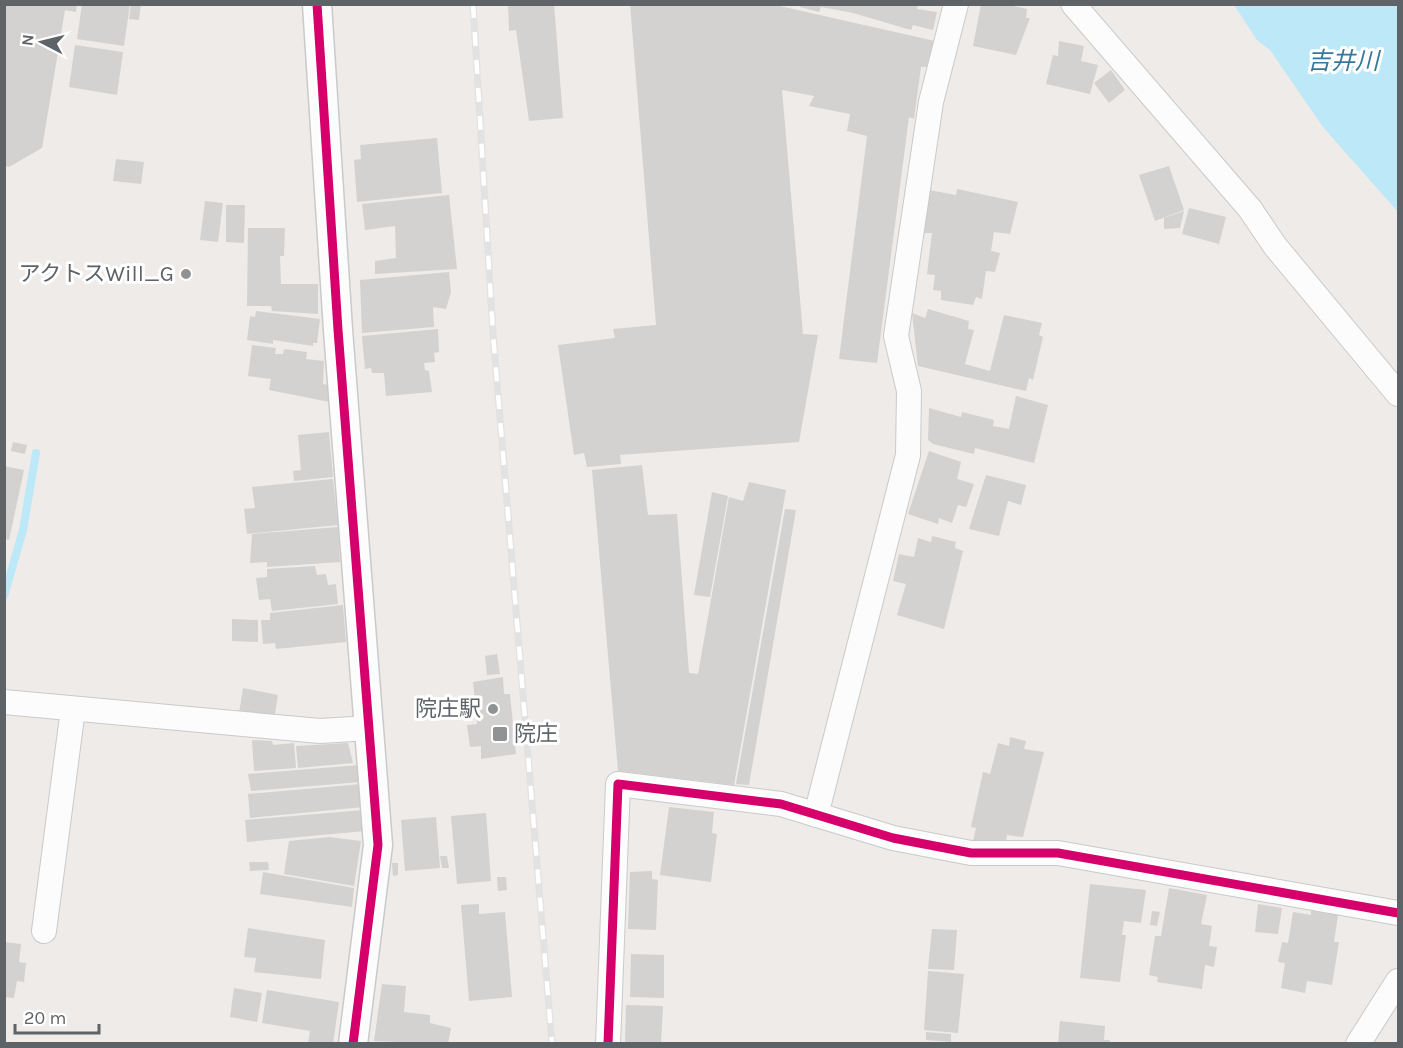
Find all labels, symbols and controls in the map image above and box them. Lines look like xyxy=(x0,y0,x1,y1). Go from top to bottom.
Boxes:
north arrow xyxy=(12,12,72,72)
text: N xyxy=(17,33,38,47)
water label: 吉井川 xyxy=(1307,47,1382,75)
place label: アクトスWill_G xyxy=(18,261,174,287)
marker: アクトスWill_G xyxy=(179,267,193,281)
place label: 院庄駅 xyxy=(415,696,481,722)
marker: 院庄駅 xyxy=(486,702,500,716)
place label: 院庄 xyxy=(514,721,558,747)
marker: 院庄 xyxy=(491,725,509,743)
scale bar xyxy=(15,997,99,1035)
text: 20 m xyxy=(24,1007,66,1029)

